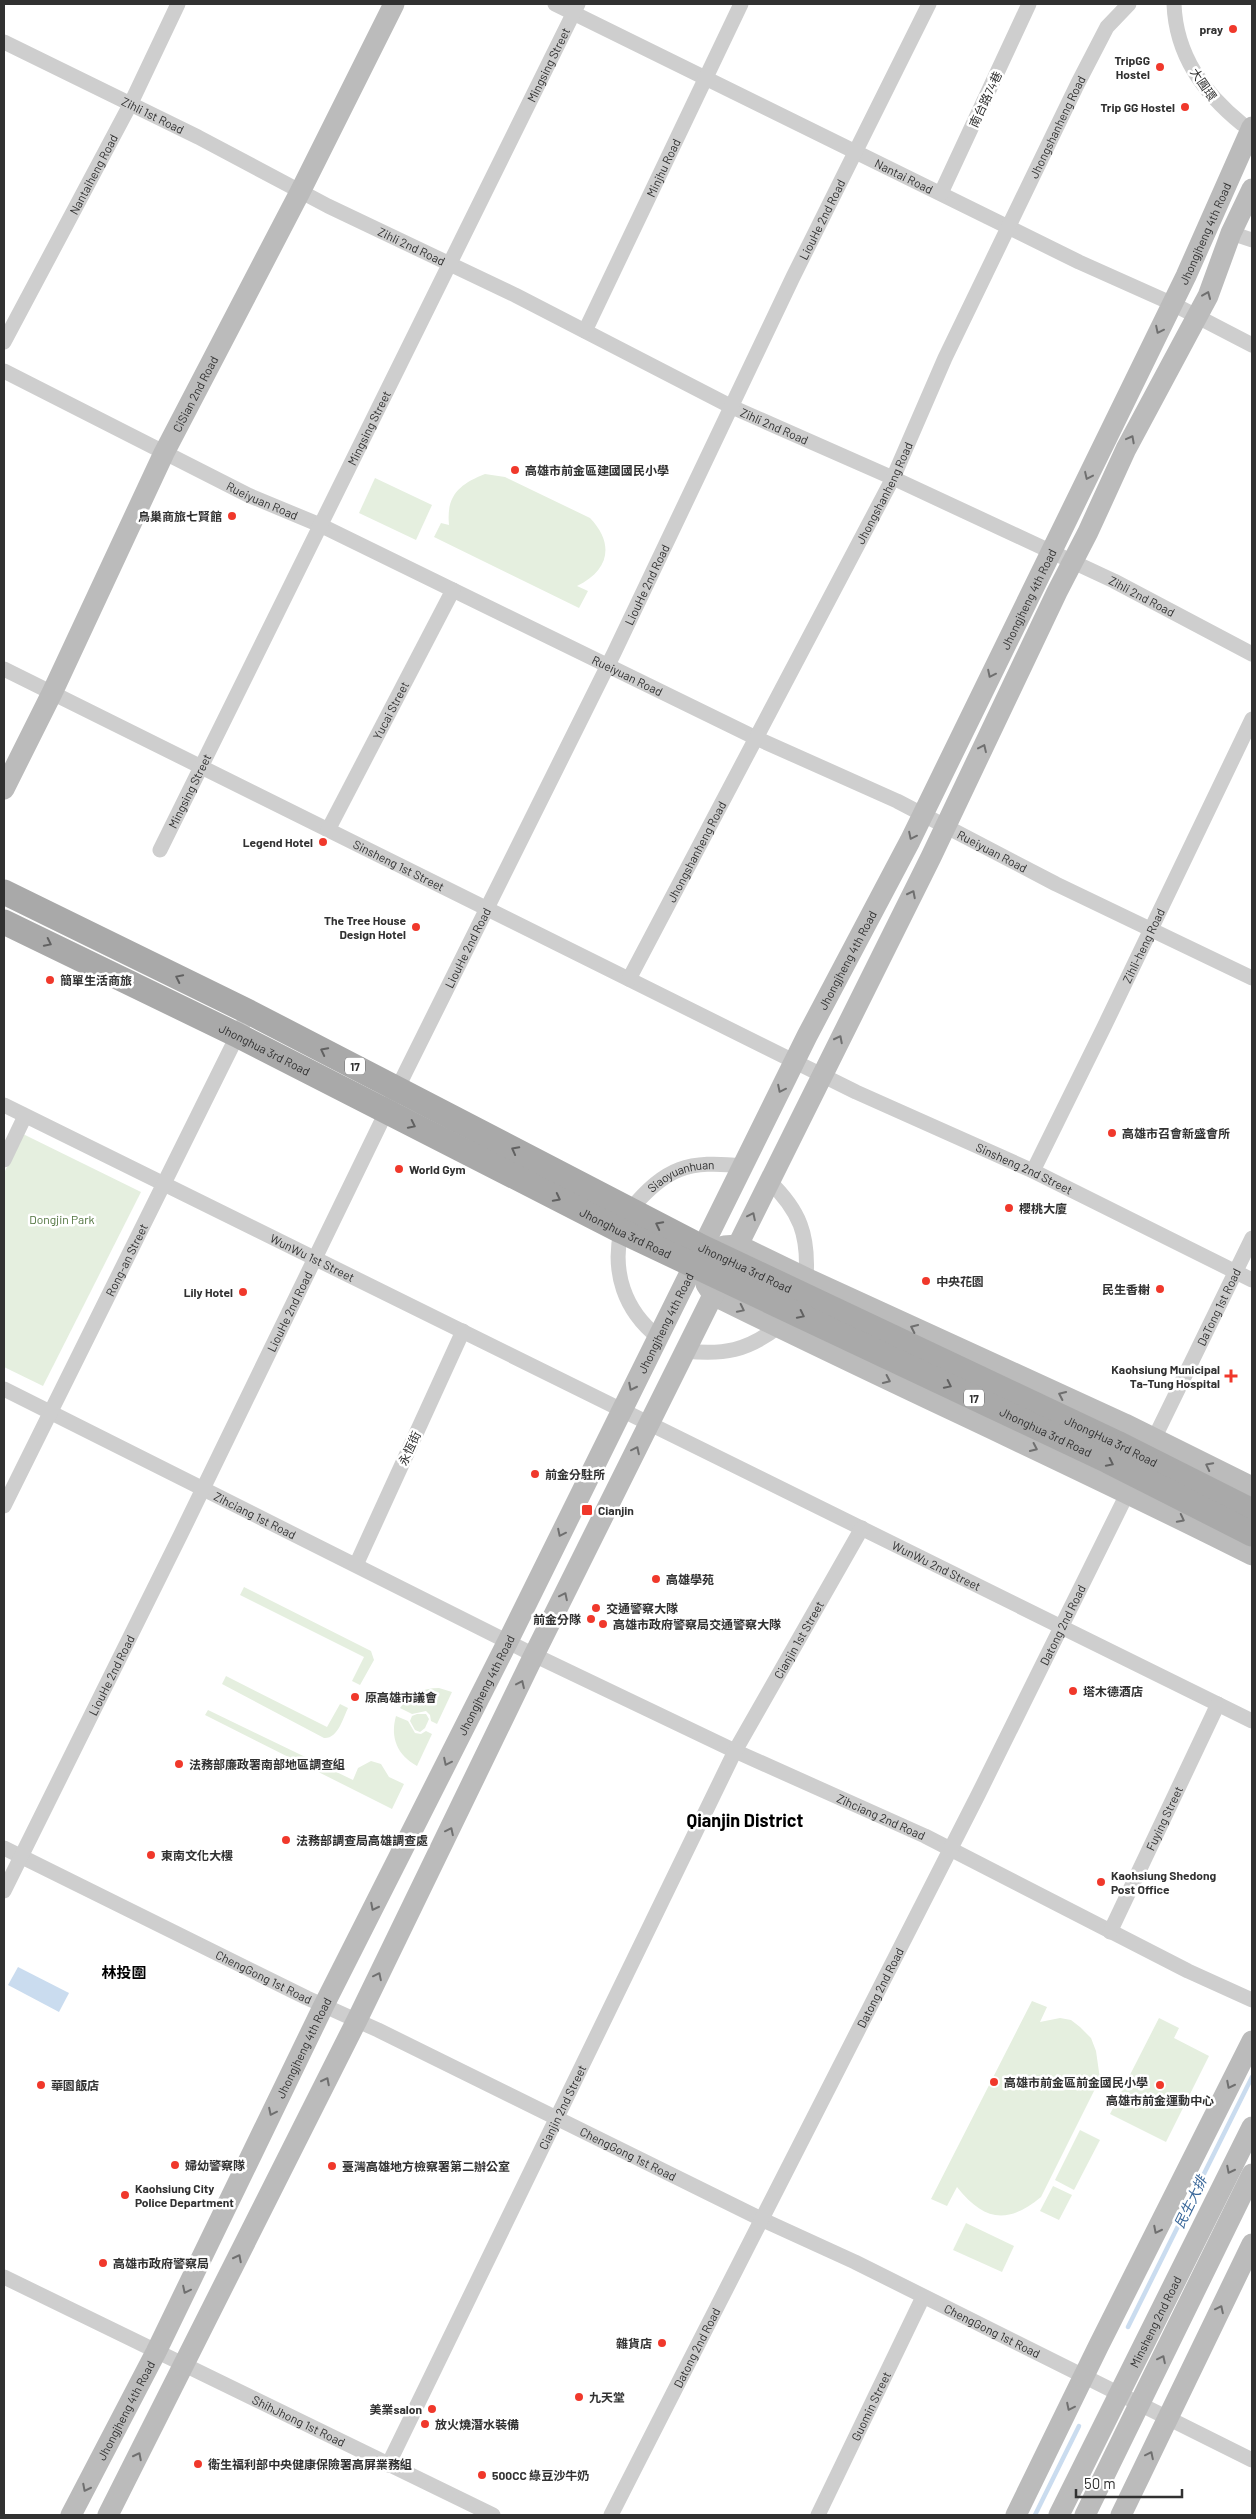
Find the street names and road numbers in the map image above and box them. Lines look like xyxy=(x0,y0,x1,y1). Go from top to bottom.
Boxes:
street label: Mingsing Street xyxy=(524,25,572,104)
street label: 大圓環 xyxy=(1188,65,1220,103)
street label: 南台路74巷 xyxy=(966,69,1004,129)
street label: Jhongshanheng Road xyxy=(1026,73,1088,180)
street label: Zihli 1st Road xyxy=(120,94,187,136)
street label: Nantaiheng Road xyxy=(66,132,120,217)
street label: Minjhu Road xyxy=(643,136,683,199)
street label: Nantai Road xyxy=(873,156,935,196)
street label: LiouHe 2nd Road xyxy=(796,177,848,262)
street label: Jhongjheng 4th Road xyxy=(1176,180,1234,287)
street label: Zihli 2nd Road xyxy=(376,224,448,268)
street label: CiSian 2nd Road xyxy=(169,353,220,434)
street label: Mingsing Street xyxy=(344,388,393,467)
street label: Zihli 2nd Road xyxy=(738,405,811,447)
street label: Jhongshanheng Road xyxy=(853,440,915,546)
street label: Rueiyuan Road xyxy=(224,478,300,522)
street label: LiouHe 2nd Road xyxy=(621,542,672,627)
street label: Jhongjheng 4th Road xyxy=(998,546,1059,652)
street label: Zihli 2nd Road xyxy=(1107,573,1177,619)
street label: Rueiyuan Road xyxy=(590,652,665,698)
street label: Yucai Street xyxy=(369,679,411,742)
street label: Mingsing Street xyxy=(165,751,214,830)
street label: Jhongshanheng Road xyxy=(664,799,728,905)
street label: Rueiyuan Road xyxy=(955,827,1030,875)
street label: Sinsheng 1st Street xyxy=(351,837,447,894)
street label: LiouHe 2nd Road xyxy=(442,905,493,990)
street label: Zihli-heng Road xyxy=(1119,906,1167,985)
street label: Jhongjheng 4th Road xyxy=(815,908,879,1012)
street label: Jhonghua 3rd Road xyxy=(217,1020,312,1078)
road number: 17 xyxy=(345,1058,365,1074)
street label: Sinsheng 2nd Street xyxy=(974,1140,1075,1197)
street label: Siaoyuanhuan xyxy=(644,1157,715,1195)
street label: Jhonghua 3rd Road xyxy=(578,1204,674,1261)
street label: Rong-an Street xyxy=(102,1221,150,1298)
street label: WunWu 1st Street xyxy=(268,1231,357,1284)
street label: JhongHua 3rd Road xyxy=(696,1239,794,1295)
street label: DaTong 1st Road xyxy=(1194,1266,1243,1348)
street label: LiouHe 2nd Road xyxy=(264,1269,315,1354)
street label: Jhongjheng 4th Road xyxy=(634,1270,696,1375)
road number: 17 xyxy=(964,1390,984,1406)
street label: Jhonghua 3rd Road xyxy=(998,1404,1094,1459)
street label: JhongHua 3rd Road xyxy=(1063,1412,1160,1469)
street label: 永恆街 xyxy=(395,1429,423,1467)
street label: Zihciang 1st Road xyxy=(212,1489,299,1542)
street label: WunWu 2nd Street xyxy=(890,1538,983,1593)
street label: Datong 2nd Road xyxy=(1036,1582,1088,1667)
street label: Cianjin 1st Street xyxy=(771,1598,826,1681)
street label: LiouHe 2nd Road xyxy=(85,1633,137,1718)
street label: Jhongjheng 4th Road xyxy=(455,1633,517,1737)
street label: Fuying Street xyxy=(1143,1784,1185,1853)
street label: Zihciang 2nd Road xyxy=(835,1791,928,1842)
street label: Datong 2nd Road xyxy=(854,1945,906,2030)
street label: ChengGong 1st Road xyxy=(214,1947,314,2006)
street label: Jhongjheng 4th Road xyxy=(273,1995,334,2100)
street label: Cianjin 2nd Street xyxy=(535,2062,588,2152)
street label: ChengGong 1st Road xyxy=(578,2124,679,2183)
street label: Minsheng 2nd Road xyxy=(1127,2274,1184,2370)
street label: ChengGong 1st Road xyxy=(942,2301,1043,2360)
street label: Datong 2nd Road xyxy=(670,2305,723,2390)
street label: Jhongjheng 4th Road xyxy=(94,2358,157,2462)
street label: Guomin Street xyxy=(848,2369,893,2443)
street label: ShihJhong 1st Road xyxy=(250,2392,348,2449)

